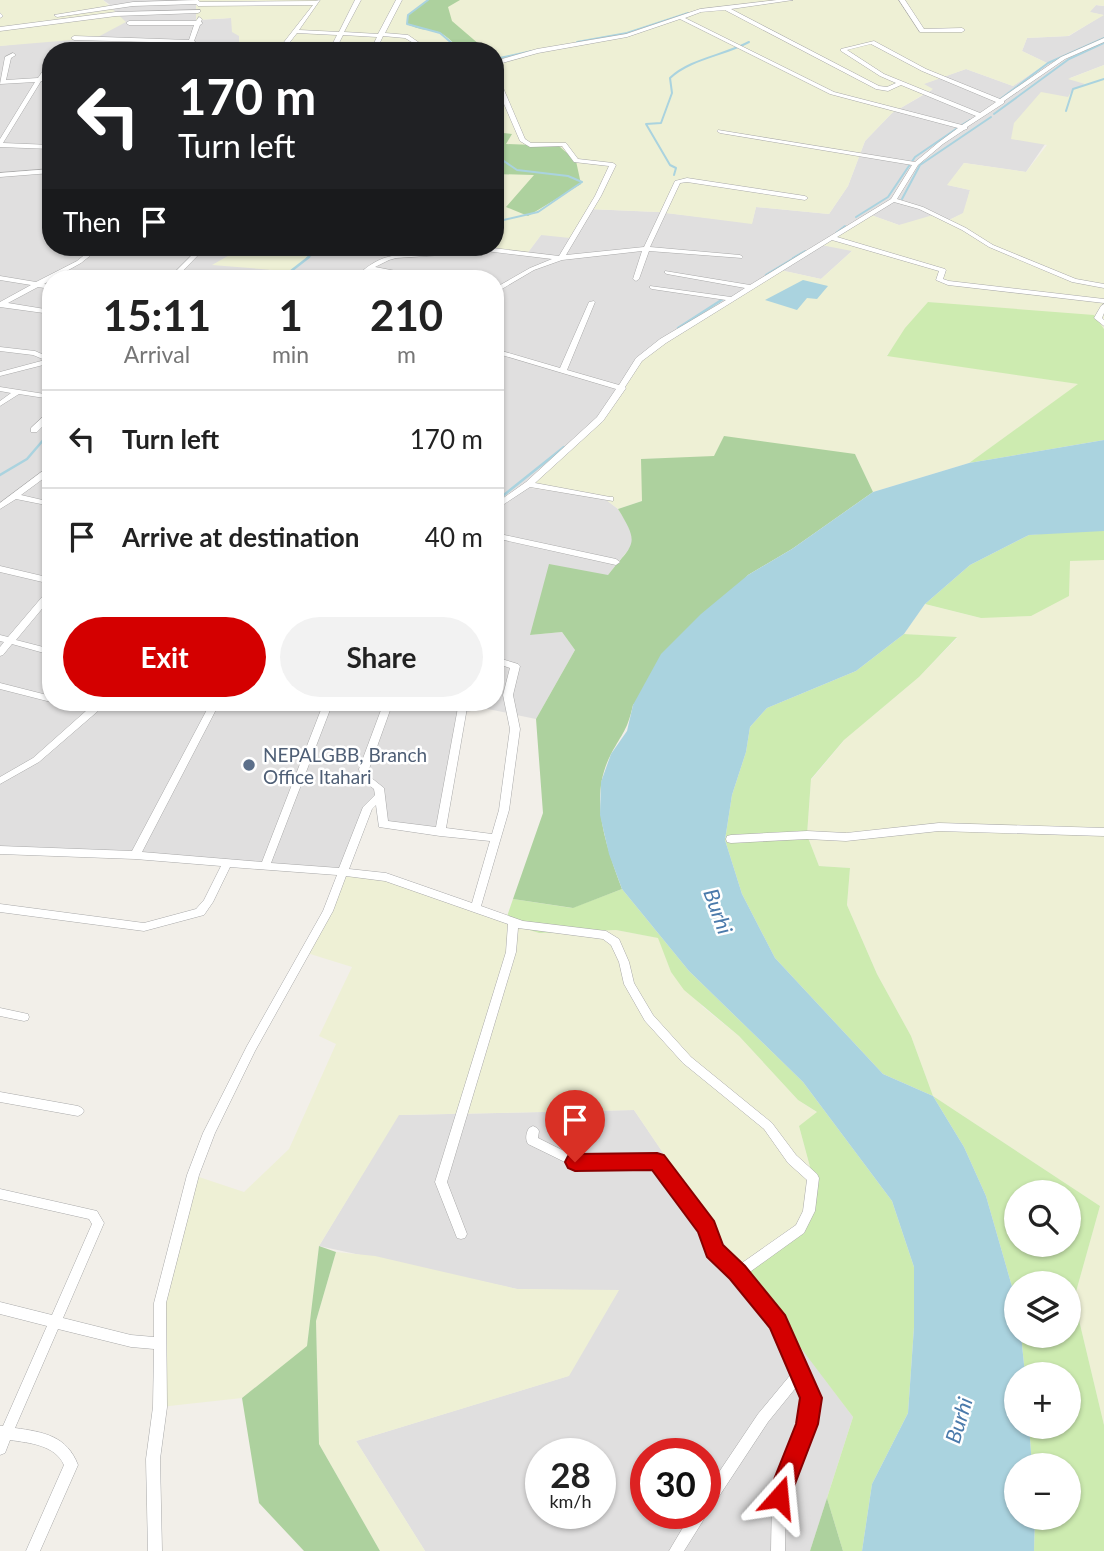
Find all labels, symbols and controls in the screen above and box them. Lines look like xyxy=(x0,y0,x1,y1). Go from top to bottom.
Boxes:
text: 170 m xyxy=(178,67,316,125)
icon: left xyxy=(63,70,154,161)
text: Turn left xyxy=(178,126,295,165)
icon: arrive xyxy=(135,203,173,241)
text: Then xyxy=(63,206,121,238)
text: 15:11 xyxy=(103,290,211,340)
text: 1 xyxy=(278,290,303,340)
text: 210 xyxy=(370,290,443,340)
text: Arrival xyxy=(124,340,190,368)
text: min xyxy=(272,340,309,368)
text: m xyxy=(397,340,416,368)
icon: left xyxy=(63,420,101,458)
text: Turn left xyxy=(122,423,219,455)
text: 170 m xyxy=(410,423,483,455)
icon: arrive xyxy=(63,518,101,556)
text: Arrive at destination xyxy=(122,521,359,553)
text: 40 m xyxy=(425,521,483,553)
button: Exit xyxy=(63,617,266,697)
button: Share xyxy=(280,617,483,697)
place label: NEPALGBB, Branch Office Itahari xyxy=(263,743,427,788)
marker: NEPALGBB, Branch Office Itahari xyxy=(241,757,257,773)
water label: Burhi xyxy=(699,885,739,937)
pin xyxy=(545,1090,605,1162)
icon: arrive xyxy=(556,1101,594,1139)
map controls xyxy=(1004,1180,1081,1530)
button: search xyxy=(1004,1180,1081,1257)
button: layers xyxy=(1004,1271,1081,1348)
button: + xyxy=(1004,1362,1081,1439)
water label: Burhi xyxy=(939,1394,977,1446)
speed limit sign: 30 xyxy=(630,1438,721,1529)
text: 28 xyxy=(550,1453,591,1495)
button: − xyxy=(1004,1453,1081,1530)
position arrow xyxy=(742,1460,816,1534)
text: km/h xyxy=(549,1490,592,1512)

